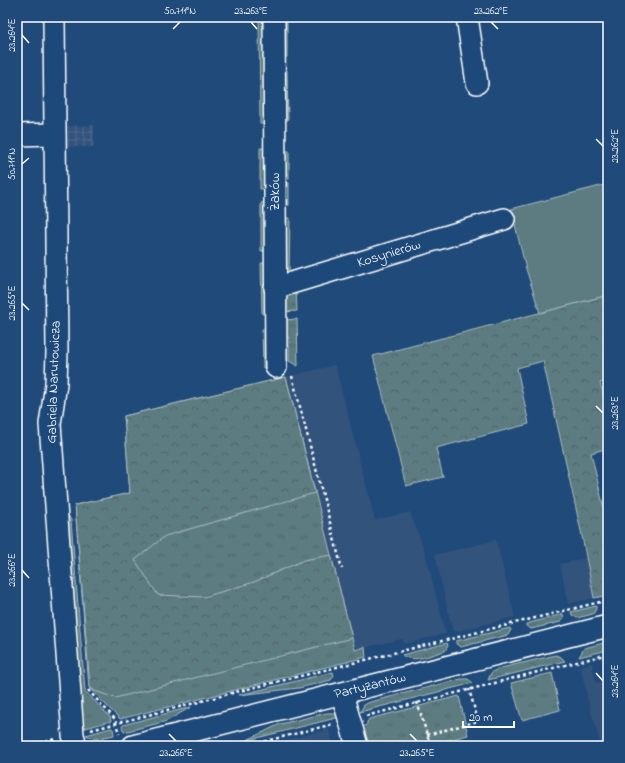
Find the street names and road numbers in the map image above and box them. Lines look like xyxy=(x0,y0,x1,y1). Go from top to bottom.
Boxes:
street label: Żaków xyxy=(265,173,286,211)
street label: Kosynierów xyxy=(355,234,424,275)
street label: Gabriela Narutowicza xyxy=(41,320,67,444)
street label: Partyzantów xyxy=(332,667,408,706)

